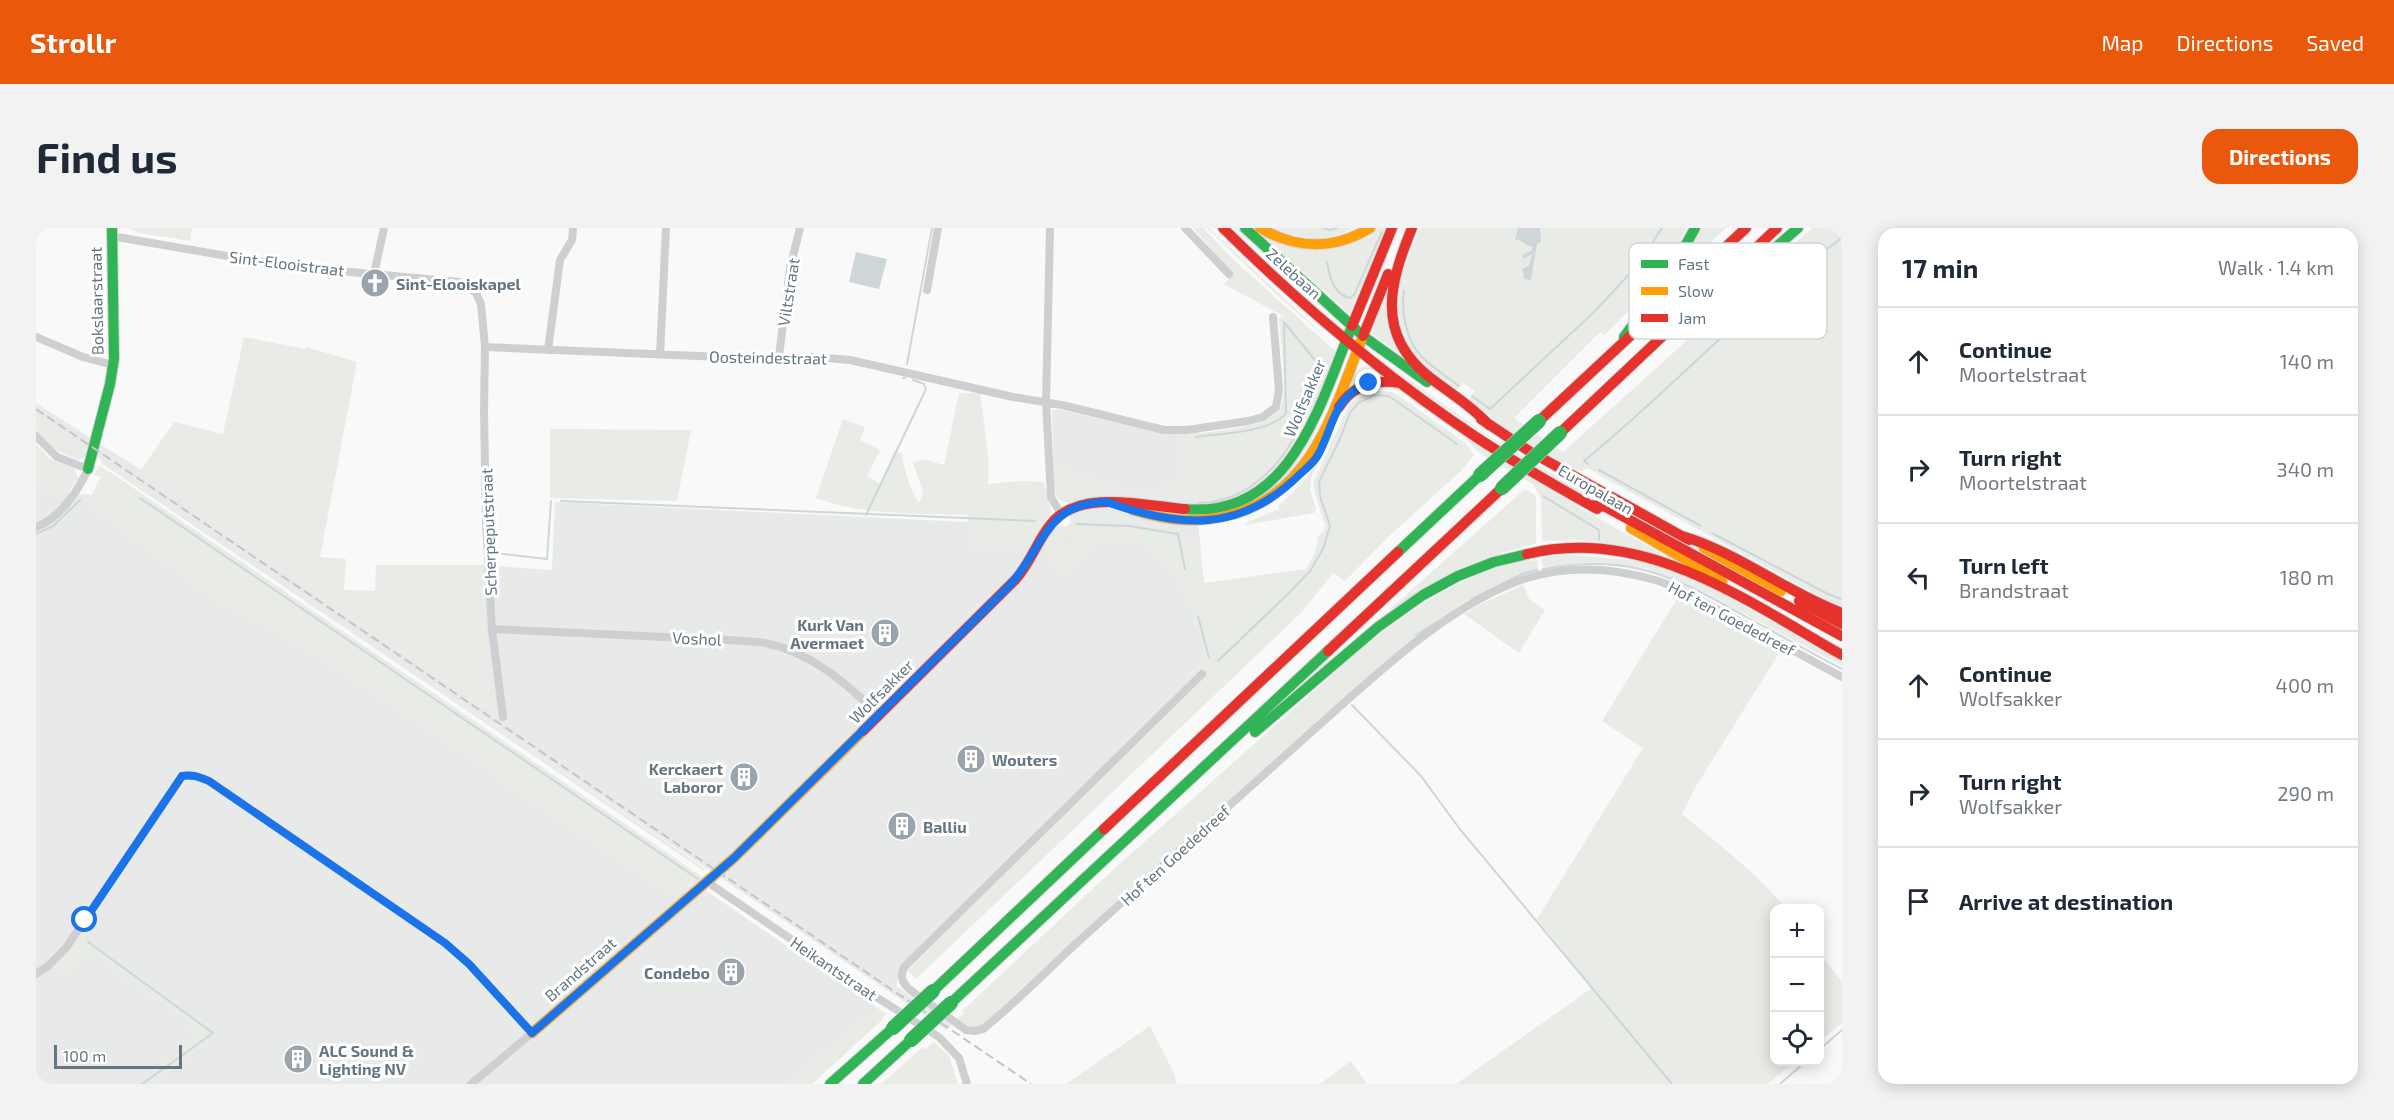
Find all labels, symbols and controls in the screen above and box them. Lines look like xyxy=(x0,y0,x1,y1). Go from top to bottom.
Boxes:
text: Strollr xyxy=(30,25,116,59)
text: Map xyxy=(2101,30,2144,55)
text: Directions xyxy=(2177,30,2273,55)
text: Saved xyxy=(2306,30,2364,55)
button: Directions xyxy=(2202,129,2358,184)
text: Find us xyxy=(36,131,178,181)
legend xyxy=(1629,243,1827,339)
street label: Zelebaan xyxy=(1263,244,1325,302)
street label: Bokslaarstraat xyxy=(86,247,106,355)
street label: Sint-Elooistraat xyxy=(228,247,346,279)
text: 17 min xyxy=(1902,252,1978,283)
text: Fast xyxy=(1678,254,1709,273)
text: Walk · 1.4 km xyxy=(2218,255,2334,279)
street label: Viltstraat xyxy=(773,257,803,327)
church icon: Sint-Elooiskapel xyxy=(359,267,391,299)
place label: Sint-Elooiskapel xyxy=(396,274,522,293)
text: Slow xyxy=(1678,281,1714,300)
text: Jam xyxy=(1678,308,1706,327)
text: Continue xyxy=(1959,336,2052,362)
icon: ahead xyxy=(1902,345,1935,378)
street label: Oosteindestraat xyxy=(709,346,827,368)
text: 140 m xyxy=(2280,349,2334,373)
street label: Wolfsakker xyxy=(1279,356,1329,440)
text: Moortelstraat xyxy=(1959,362,2087,386)
route end xyxy=(1355,369,1381,395)
text: Turn right xyxy=(1959,444,2061,470)
icon: right xyxy=(1902,453,1935,486)
text: 340 m xyxy=(2277,457,2334,481)
street label: Europalaan xyxy=(1555,460,1637,518)
street label: Scherpeputstraat xyxy=(476,468,500,596)
text: Moortelstraat xyxy=(1959,470,2087,494)
text: Turn left xyxy=(1959,552,2048,578)
icon: left xyxy=(1902,561,1935,594)
text: 180 m xyxy=(2280,565,2334,589)
street label: Hof ten Goededreef xyxy=(1666,577,1799,660)
text: Brandstraat xyxy=(1959,578,2069,602)
place label: Kurk Van Avermaet xyxy=(790,615,864,652)
building icon: Kurk Van Avermaet xyxy=(869,617,901,649)
street label: Voshol xyxy=(672,627,722,649)
street label: Wolfsakker xyxy=(845,655,917,727)
text: Continue xyxy=(1959,660,2052,686)
icon: ahead xyxy=(1902,669,1935,702)
text: 400 m xyxy=(2276,673,2334,697)
text: Wolfsakker xyxy=(1959,686,2062,710)
building icon: Wouters xyxy=(955,743,987,775)
place label: Wouters xyxy=(992,750,1057,769)
place label: Kerckaert Laboror xyxy=(649,759,723,796)
building icon: Kerckaert Laboror xyxy=(728,761,760,793)
text: Turn right xyxy=(1959,768,2061,794)
icon: right xyxy=(1902,777,1935,810)
text: 290 m xyxy=(2277,781,2334,805)
text: Wolfsakker xyxy=(1959,794,2062,818)
street label: Hof ten Goededreef xyxy=(1116,800,1234,909)
building icon: Balliu xyxy=(886,810,918,842)
place label: Balliu xyxy=(923,817,967,836)
icon: arrive xyxy=(1902,885,1935,918)
text: Arrive at destination xyxy=(1959,888,2173,914)
map controls xyxy=(1770,904,1824,1066)
button: + xyxy=(1770,904,1824,958)
route start xyxy=(71,906,97,932)
street label: Heikantstraat xyxy=(787,932,881,1004)
street label: Brandstraat xyxy=(541,933,619,1005)
building icon: Condebo xyxy=(715,956,747,988)
button: − xyxy=(1770,958,1824,1012)
place label: Condebo xyxy=(644,963,710,982)
button: locate xyxy=(1770,1012,1824,1066)
place label: ALC Sound & Lighting NV xyxy=(319,1041,414,1078)
scale bar xyxy=(54,1042,182,1070)
building icon: ALC Sound & Lighting NV xyxy=(282,1043,314,1075)
text: 100 m xyxy=(63,1046,106,1065)

